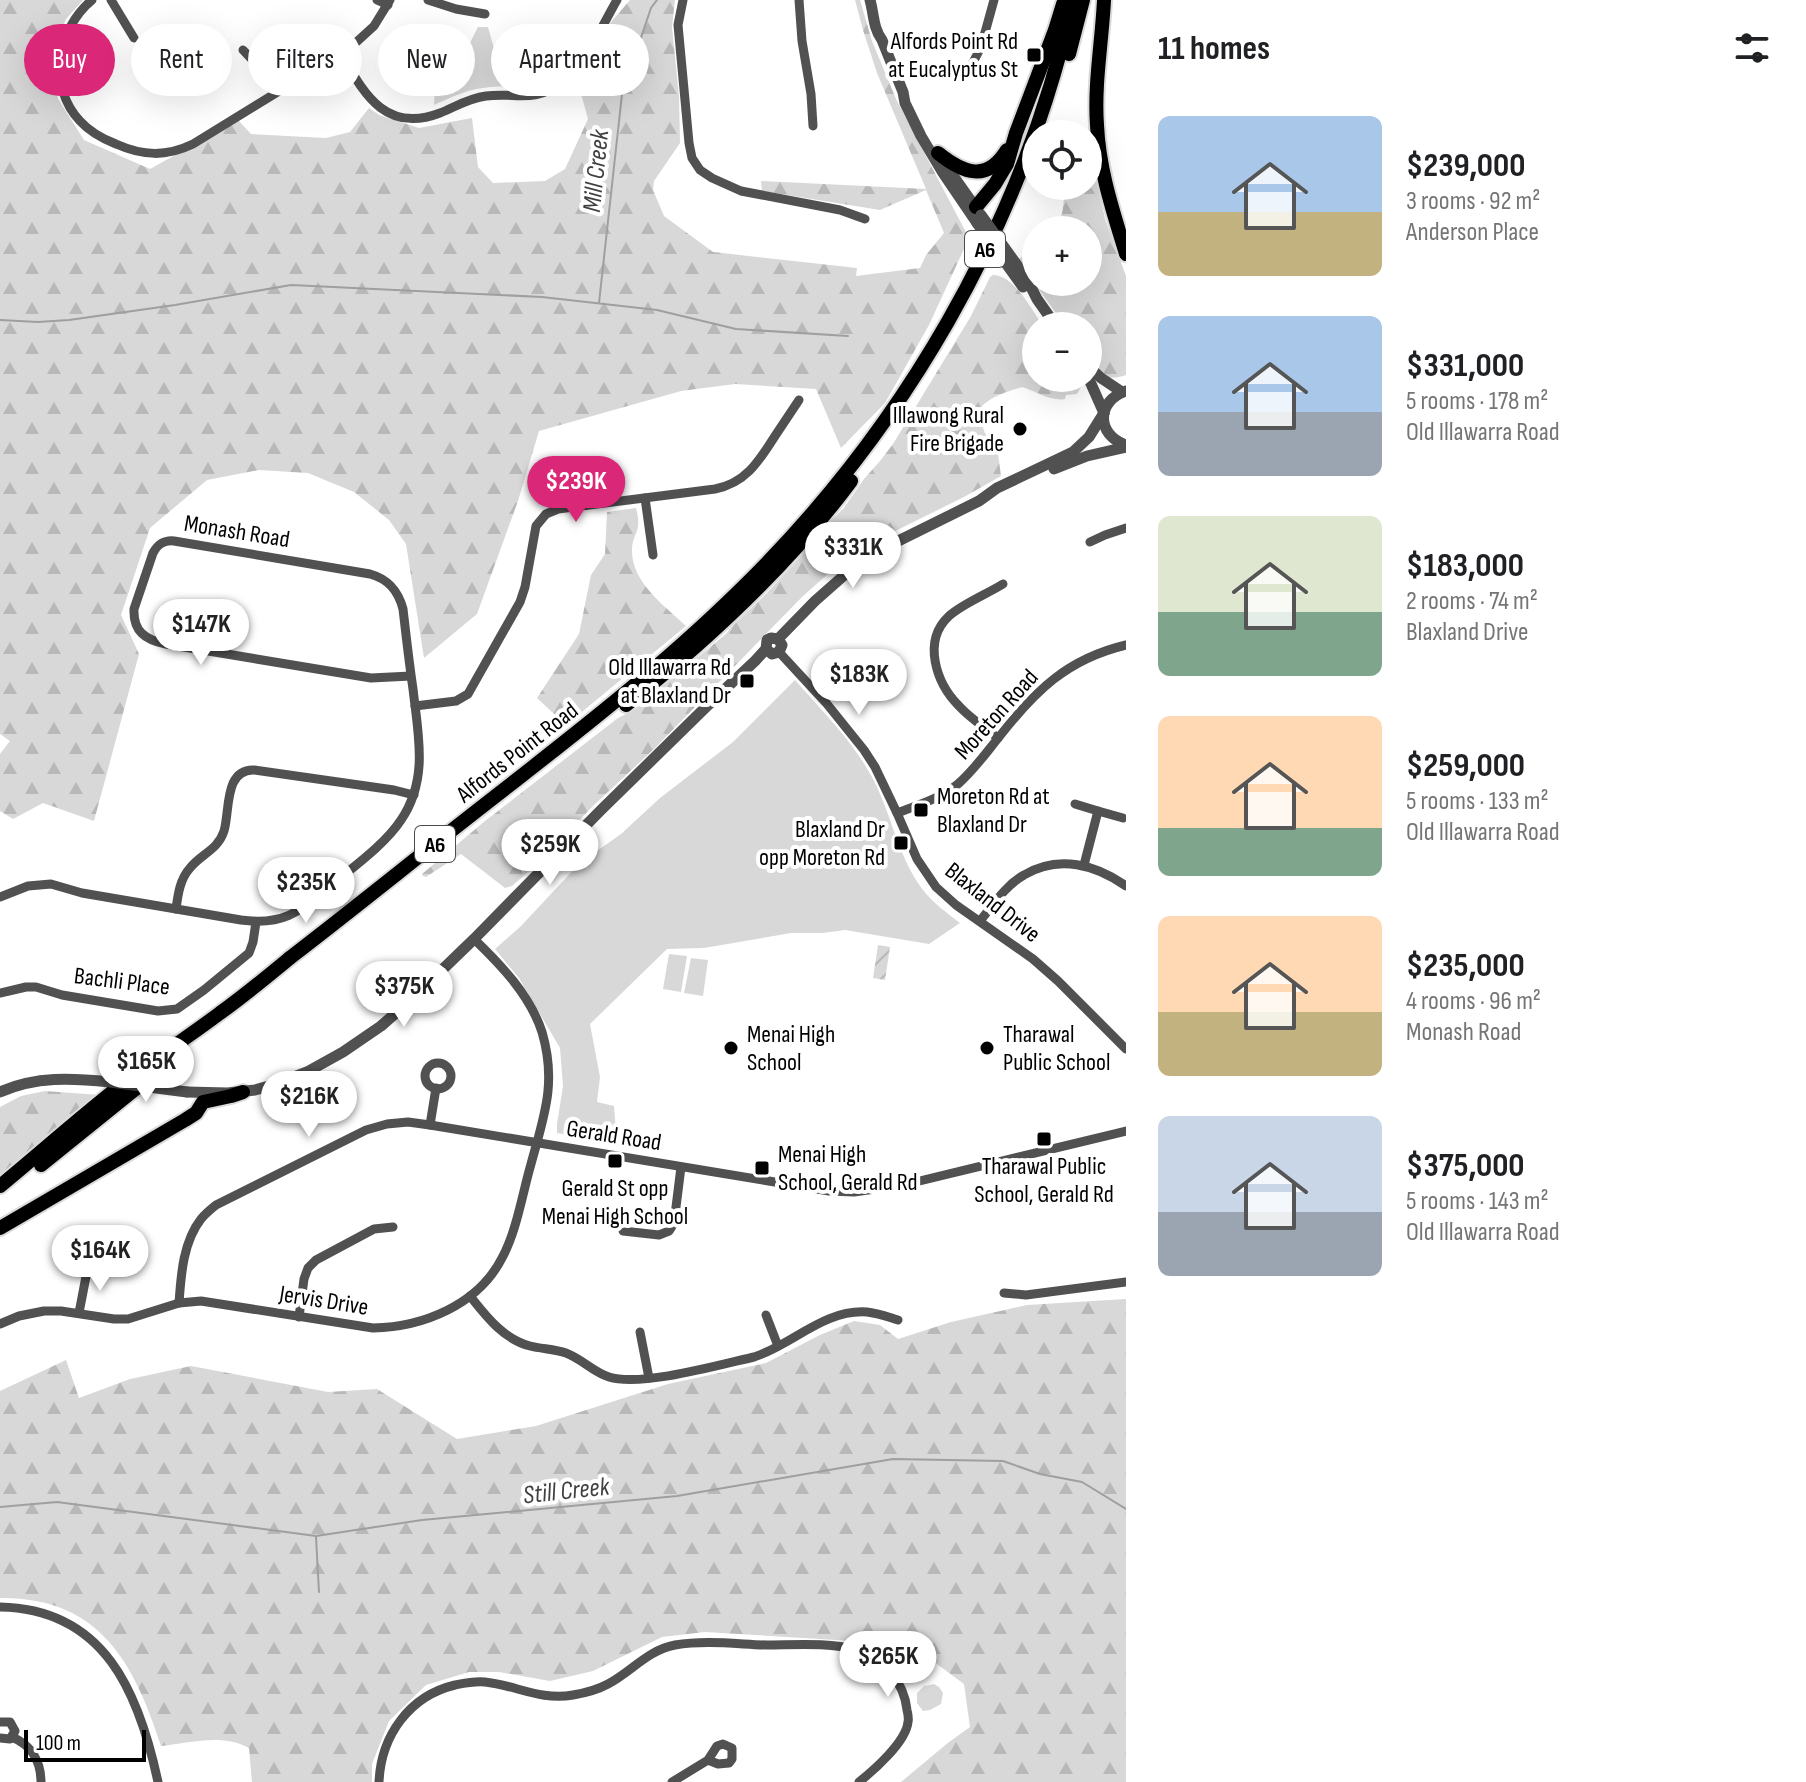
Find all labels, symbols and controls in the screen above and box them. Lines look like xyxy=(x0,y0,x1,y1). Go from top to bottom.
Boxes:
chip: Buy xyxy=(24,24,115,96)
chip: Rent xyxy=(131,24,232,96)
chip: Filters xyxy=(248,24,362,96)
chip: New xyxy=(378,24,475,96)
chip: Apartment xyxy=(491,24,649,96)
icon: filters xyxy=(1730,26,1774,70)
place label: Alfords Point Rd at Eucalyptus St xyxy=(888,27,1018,84)
text: 11 homes xyxy=(1158,28,1270,69)
marker: Alfords Point Rd at Eucalyptus St xyxy=(1025,46,1043,64)
map controls xyxy=(1022,120,1102,392)
button: locate xyxy=(1022,120,1102,200)
water label: Mill Creek xyxy=(577,127,616,214)
text: $239,000 xyxy=(1406,145,1525,186)
icon: home xyxy=(1222,148,1318,244)
text: 3 rooms · 92 m² xyxy=(1406,186,1540,217)
button: + xyxy=(1022,216,1102,296)
text: Anderson Place xyxy=(1406,217,1539,248)
road number: A6 xyxy=(965,231,1005,267)
button: − xyxy=(1022,312,1102,392)
text: $331,000 xyxy=(1406,345,1524,386)
icon: home xyxy=(1222,348,1318,444)
text: 5 rooms · 178 m² xyxy=(1406,386,1548,417)
place label: Illawong Rural Fire Brigade xyxy=(893,401,1004,458)
text: Old Illawarra Road xyxy=(1406,417,1560,448)
marker: Illawong Rural Fire Brigade xyxy=(1011,420,1029,438)
pin: $239K xyxy=(520,456,632,524)
text: $239K xyxy=(545,466,607,497)
street label: Monash Road xyxy=(182,509,292,554)
pin: $331K xyxy=(797,522,909,590)
text: $331K xyxy=(823,532,883,563)
text: $183,000 xyxy=(1406,545,1524,586)
icon: home xyxy=(1222,548,1318,644)
text: 2 rooms · 74 m² xyxy=(1406,586,1538,617)
pin: $147K xyxy=(145,599,257,667)
text: $147K xyxy=(171,609,231,640)
text: Blaxland Drive xyxy=(1406,617,1529,648)
pin: $183K xyxy=(803,649,915,717)
place label: Old Illawarra Rd at Blaxland Dr xyxy=(608,653,731,710)
text: $183K xyxy=(829,659,889,690)
street label: Moreton Road xyxy=(948,663,1044,765)
marker: Old Illawarra Rd at Blaxland Dr xyxy=(738,672,756,690)
street label: Alfords Point Road xyxy=(450,696,584,810)
text: $259,000 xyxy=(1406,745,1525,786)
icon: home xyxy=(1222,748,1318,844)
place label: Moreton Rd at Blaxland Dr xyxy=(937,782,1050,839)
text: 5 rooms · 133 m² xyxy=(1406,786,1548,817)
marker: Moreton Rd at Blaxland Dr xyxy=(912,801,930,819)
place label: Blaxland Dr opp Moreton Rd xyxy=(759,815,885,872)
text: Old Illawarra Road xyxy=(1406,817,1560,848)
pin: $259K xyxy=(494,819,606,887)
road number: A6 xyxy=(415,826,455,862)
text: $259K xyxy=(519,829,581,860)
marker: Blaxland Dr opp Moreton Rd xyxy=(892,834,910,852)
street label: Blaxland Drive xyxy=(939,856,1046,949)
pin: $235K xyxy=(250,857,362,925)
text: $235K xyxy=(276,867,336,898)
text: $235,000 xyxy=(1406,945,1525,986)
icon: home xyxy=(1222,948,1318,1044)
street label: Bachli Place xyxy=(72,961,171,1002)
pin: $375K xyxy=(348,961,460,1029)
text: $375K xyxy=(374,971,434,1002)
text: 4 rooms · 96 m² xyxy=(1406,986,1541,1017)
text: Monash Road xyxy=(1406,1017,1521,1048)
place label: Menai High School xyxy=(747,1020,835,1077)
place label: Tharawal Public School xyxy=(1003,1020,1111,1077)
pin: $165K xyxy=(90,1036,202,1104)
marker: Menai High School xyxy=(722,1039,740,1057)
marker: Tharawal Public School xyxy=(978,1039,996,1057)
text: $165K xyxy=(116,1046,176,1077)
pin: $216K xyxy=(253,1071,365,1139)
text: $216K xyxy=(279,1081,339,1112)
street label: Gerald Road xyxy=(564,1114,663,1157)
marker: Tharawal Public School, Gerald Rd xyxy=(1035,1130,1053,1148)
place label: Menai High School, Gerald Rd xyxy=(778,1140,917,1197)
text: $375,000 xyxy=(1406,1145,1525,1186)
icon: home xyxy=(1222,1148,1318,1244)
marker: Gerald St opp Menai High School xyxy=(606,1152,624,1170)
place label: Tharawal Public School, Gerald Rd xyxy=(974,1152,1114,1209)
marker: Menai High School, Gerald Rd xyxy=(753,1159,771,1177)
place label: Gerald St opp Menai High School xyxy=(542,1174,688,1231)
text: 5 rooms · 143 m² xyxy=(1406,1186,1549,1217)
text: Old Illawarra Road xyxy=(1406,1217,1560,1248)
pin: $164K xyxy=(44,1225,156,1293)
text: $164K xyxy=(70,1235,130,1266)
street label: Jervis Drive xyxy=(276,1279,371,1322)
water label: Still Creek xyxy=(522,1471,612,1511)
pin: $265K xyxy=(832,1631,944,1699)
text: $265K xyxy=(857,1641,919,1672)
scale bar xyxy=(24,1726,146,1762)
text: 100 m xyxy=(36,1730,81,1757)

